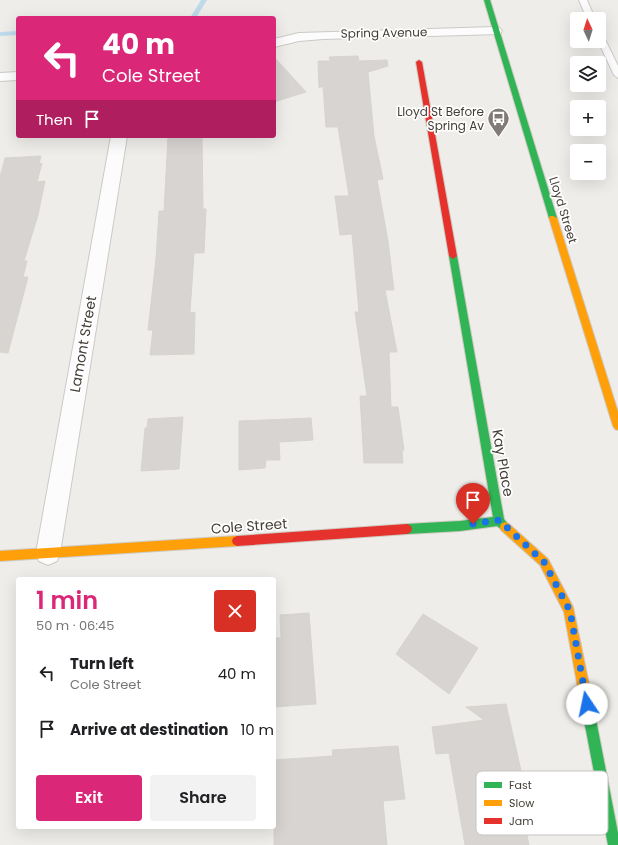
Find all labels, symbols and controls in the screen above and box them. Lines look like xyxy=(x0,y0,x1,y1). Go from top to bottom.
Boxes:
north arrow xyxy=(570,12,606,48)
map controls xyxy=(570,12,606,180)
street label: Spring Avenue xyxy=(341,23,427,42)
text: 40 m xyxy=(102,25,175,64)
icon: left xyxy=(36,32,88,84)
button: layers xyxy=(570,56,606,92)
text: Cole Street xyxy=(102,63,201,88)
button: + xyxy=(570,100,606,136)
place label: Lloyd St Before Spring Av xyxy=(397,103,484,134)
bus stop icon: Lloyd St Before Spring Av xyxy=(486,106,512,139)
icon: arrive xyxy=(81,108,103,130)
text: Then xyxy=(36,109,73,130)
button: − xyxy=(570,144,606,180)
street label: Lloyd Street xyxy=(545,174,582,245)
street label: Lamont Street xyxy=(65,294,101,394)
street label: Kay Place xyxy=(487,428,519,498)
pin xyxy=(456,483,490,524)
icon: arrive xyxy=(462,489,484,511)
street label: Cole Street xyxy=(210,513,288,539)
text: 1 min xyxy=(36,584,98,617)
button: close xyxy=(214,590,256,632)
text: 50 m · 06:45 xyxy=(36,616,114,635)
text: Turn left xyxy=(70,653,134,674)
icon: left xyxy=(36,662,58,684)
text: 40 m xyxy=(218,663,256,684)
text: Cole Street xyxy=(70,675,141,694)
position arrow xyxy=(566,683,608,725)
icon: arrive xyxy=(36,718,58,740)
text: Arrive at destination xyxy=(70,719,228,740)
text: 10 m xyxy=(240,719,274,740)
legend xyxy=(476,771,608,835)
button: Exit xyxy=(36,775,142,821)
button: Share xyxy=(150,775,256,821)
text: Fast xyxy=(509,777,532,793)
text: Slow xyxy=(509,795,534,811)
text: Jam xyxy=(509,813,534,829)

